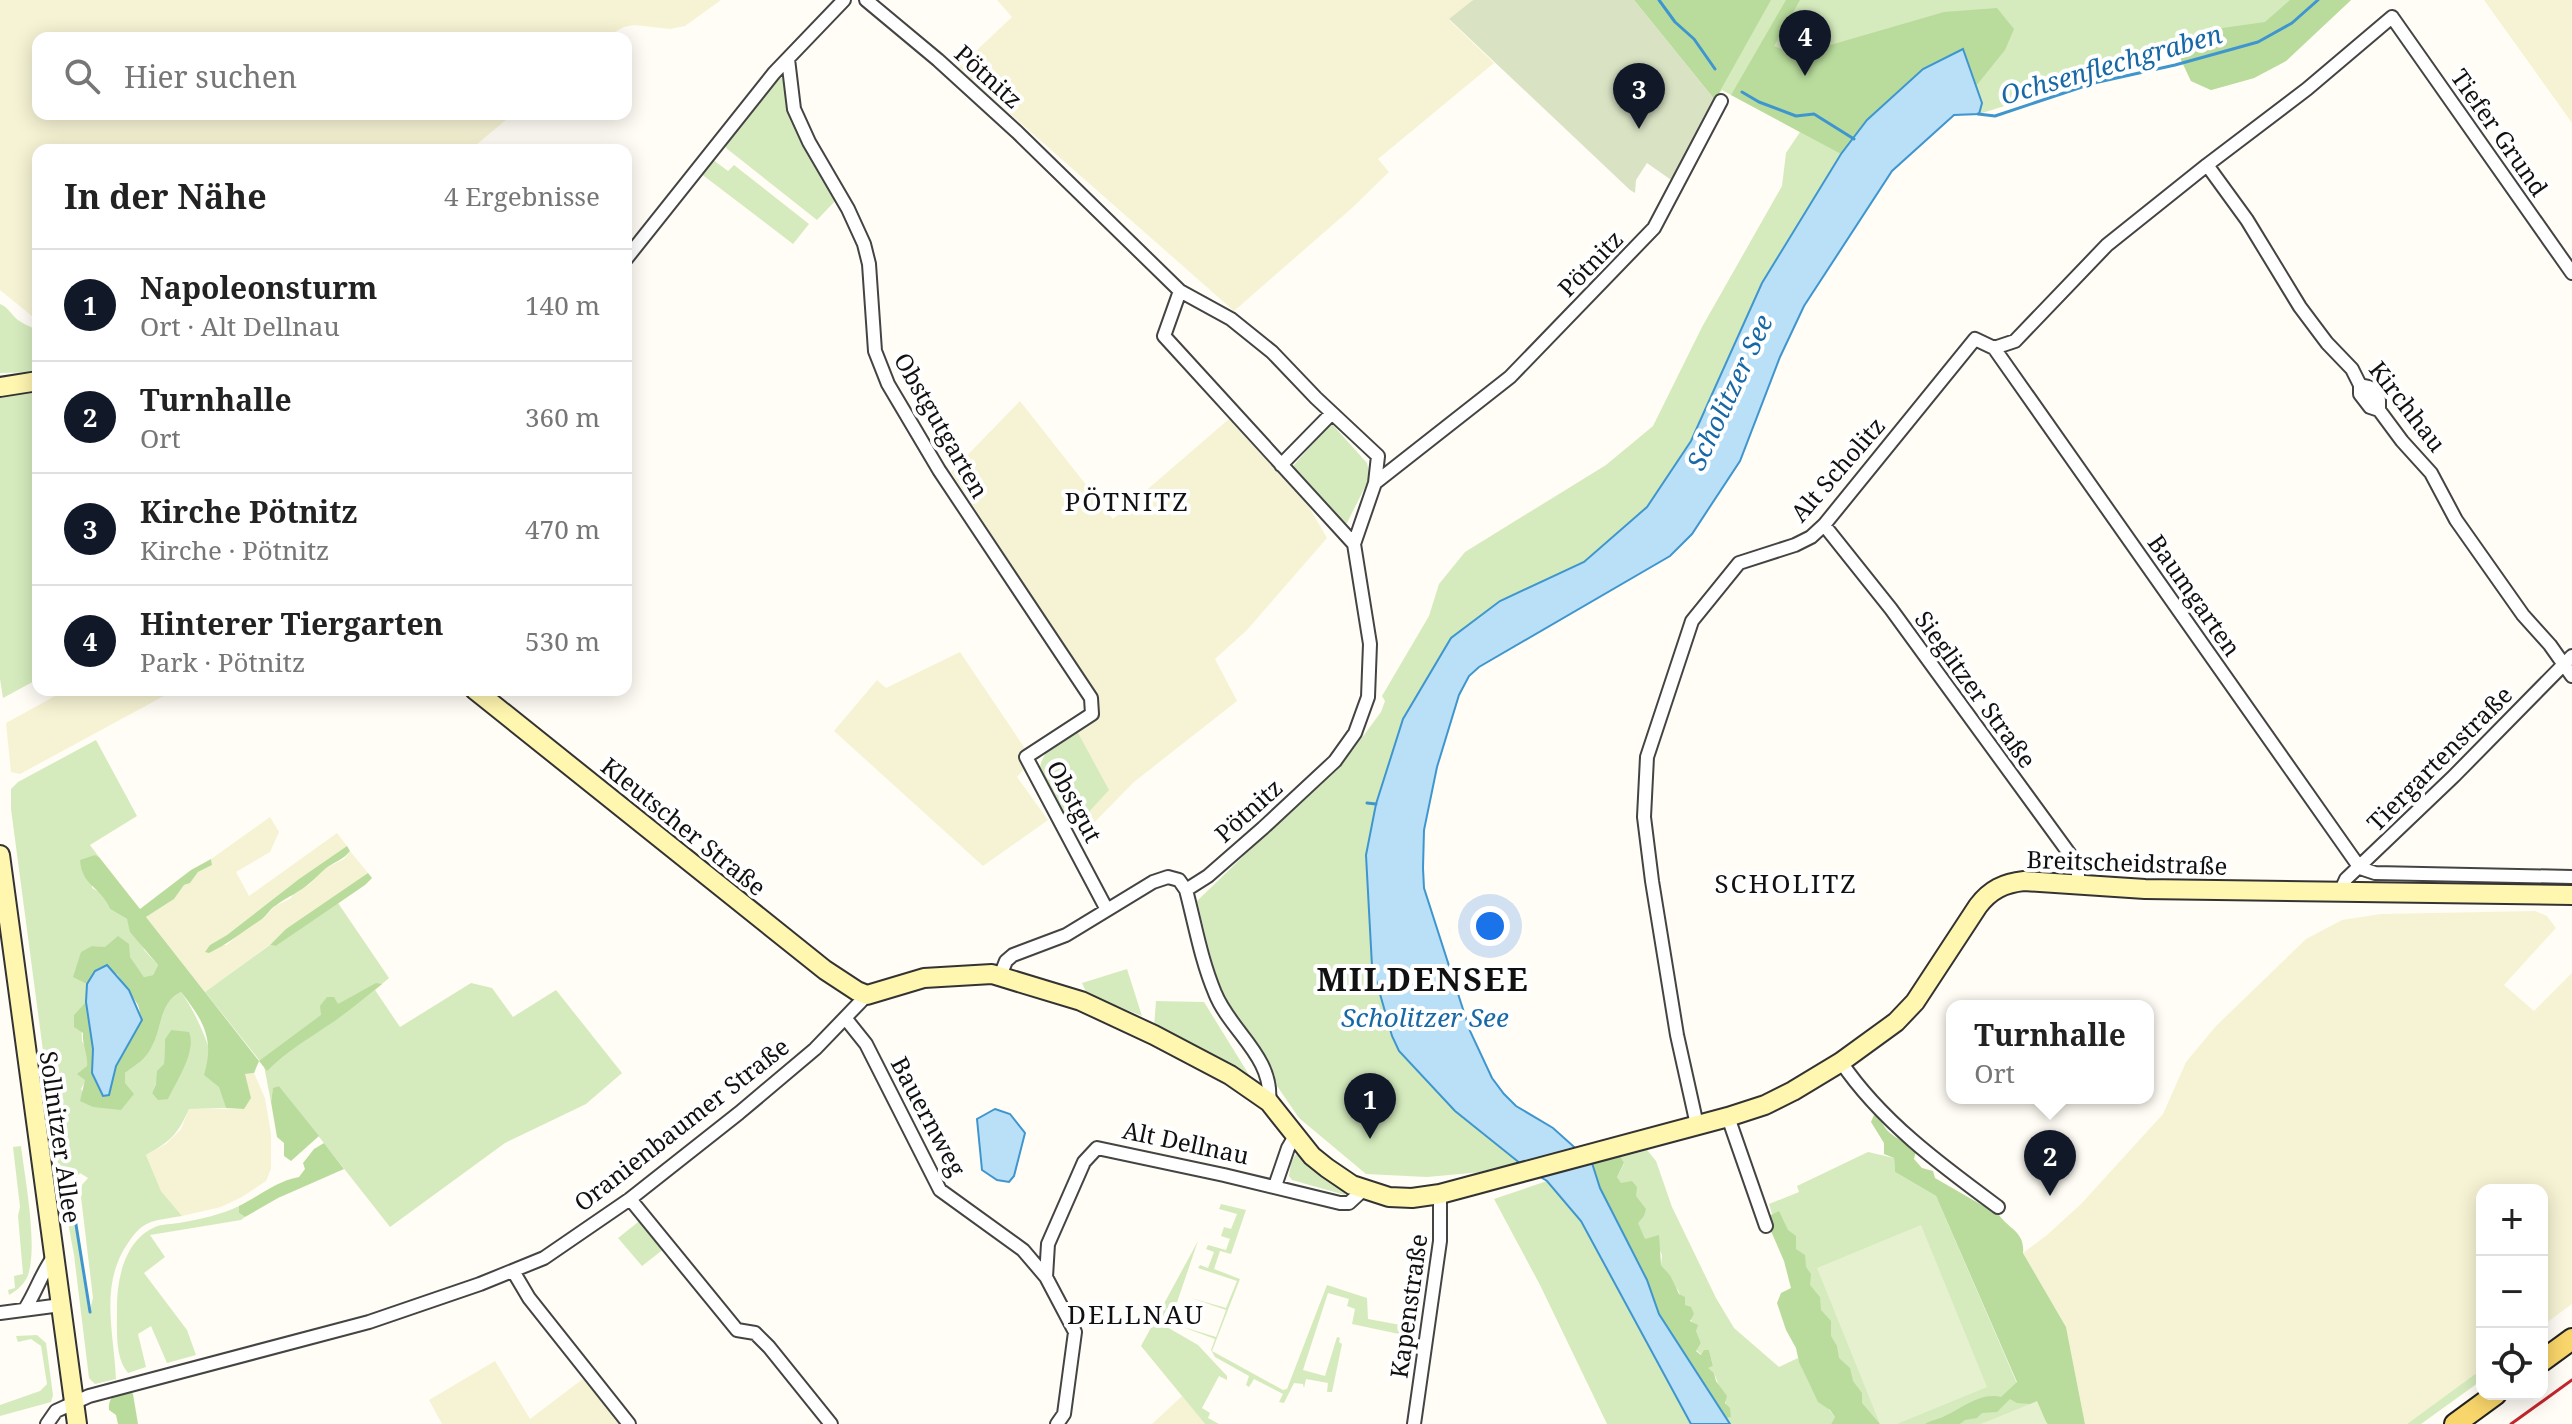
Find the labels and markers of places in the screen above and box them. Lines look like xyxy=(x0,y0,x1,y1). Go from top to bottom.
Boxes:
pin: 4 xyxy=(1779,10,1831,76)
pin: 3 xyxy=(1613,63,1665,129)
pin: 1 xyxy=(1344,1073,1396,1139)
pin: 2 xyxy=(2024,1130,2076,1196)

